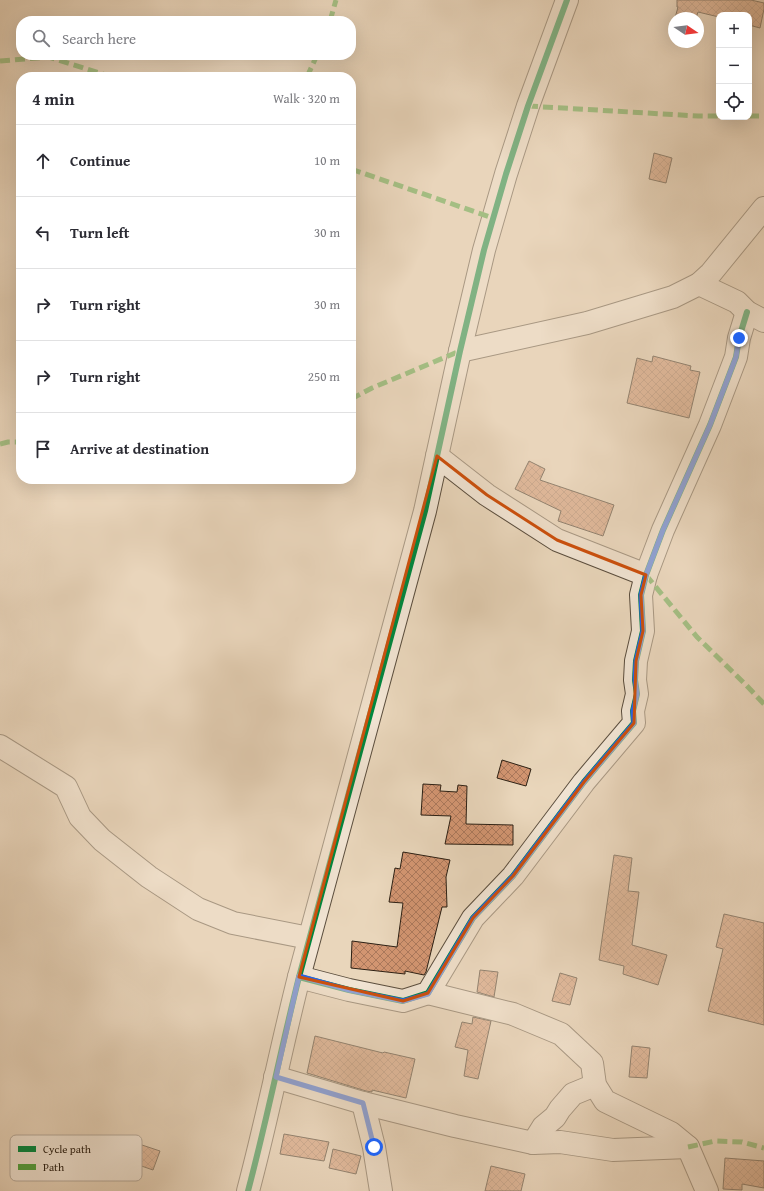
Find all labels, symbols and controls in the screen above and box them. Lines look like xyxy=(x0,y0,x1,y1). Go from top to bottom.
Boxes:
north arrow xyxy=(668,12,704,48)
map controls xyxy=(716,12,752,120)
button: + xyxy=(716,12,752,48)
search box xyxy=(16,16,356,60)
icon: search xyxy=(30,27,52,49)
text: Search here xyxy=(62,28,136,49)
button: − xyxy=(716,48,752,84)
button: locate xyxy=(716,84,752,120)
text: 4 min xyxy=(32,86,74,111)
text: Walk · 320 m xyxy=(273,89,340,108)
icon: ahead xyxy=(32,150,54,172)
text: Continue xyxy=(70,150,131,171)
text: 10 m xyxy=(314,151,340,170)
icon: left xyxy=(32,222,54,244)
text: Turn left xyxy=(70,222,129,243)
text: 30 m xyxy=(314,223,340,242)
icon: right xyxy=(32,294,54,316)
text: Turn right xyxy=(70,294,141,315)
text: 30 m xyxy=(314,295,340,314)
route end xyxy=(730,329,748,347)
icon: right xyxy=(32,366,54,388)
text: Turn right xyxy=(70,366,141,387)
text: 250 m xyxy=(308,367,340,386)
icon: arrive xyxy=(32,438,54,460)
text: Arrive at destination xyxy=(70,438,209,459)
legend xyxy=(10,1135,142,1181)
route start xyxy=(365,1138,383,1156)
text: Cycle path xyxy=(43,1141,92,1157)
text: Path xyxy=(43,1159,65,1175)

